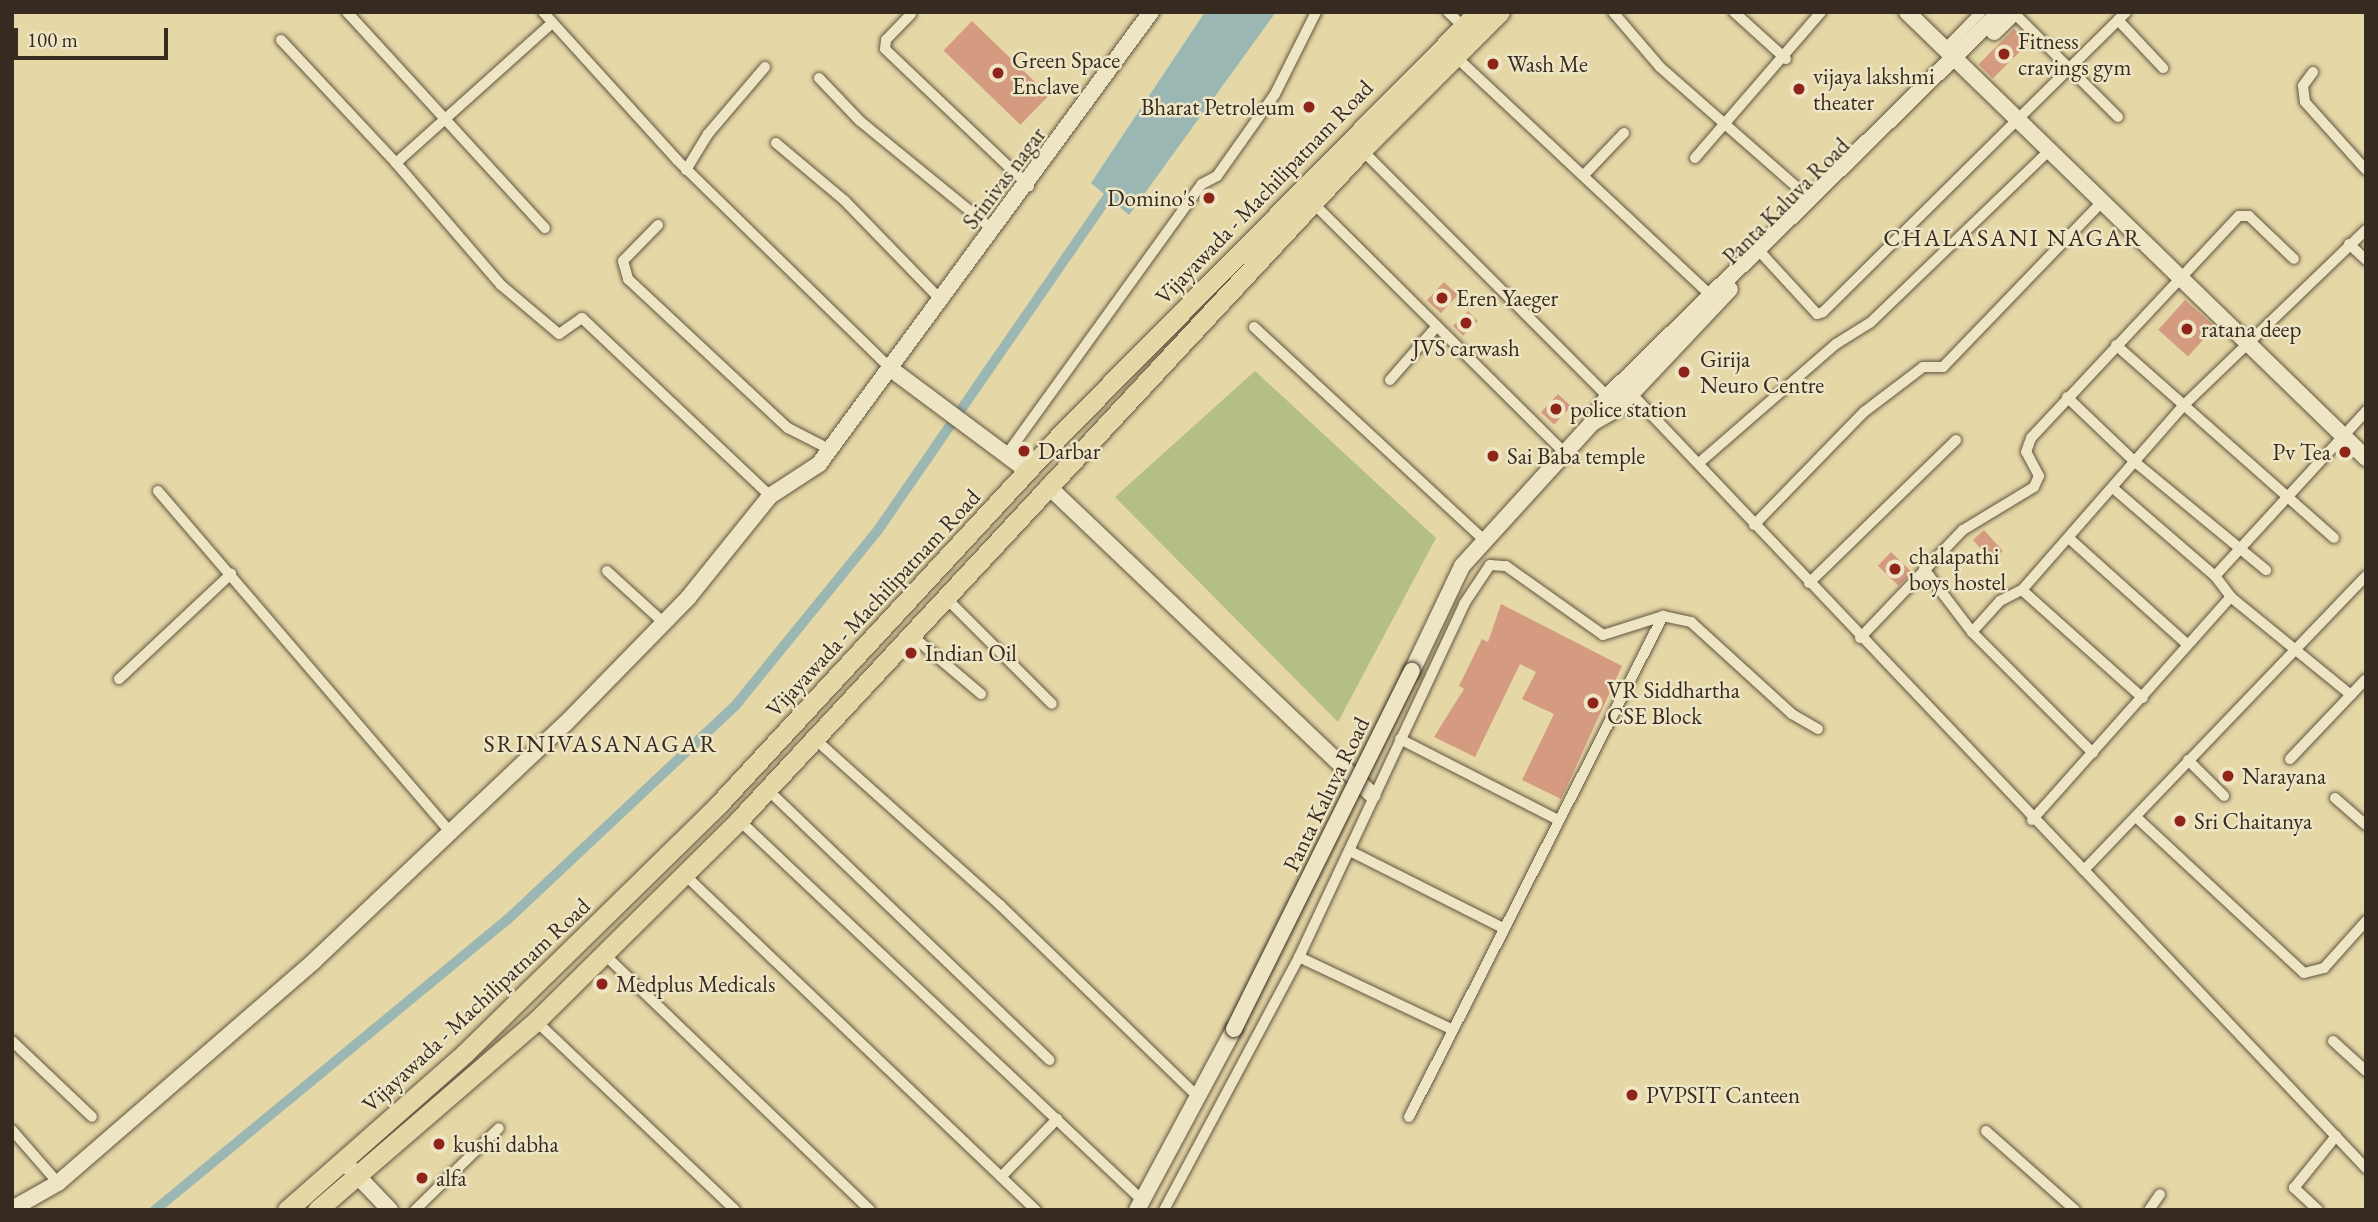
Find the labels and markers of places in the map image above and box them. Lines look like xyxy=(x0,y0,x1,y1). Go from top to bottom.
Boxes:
place label: Fitness cravings gym xyxy=(2018,27,2131,81)
place label: Green Space Enclave xyxy=(1012,46,1120,100)
marker: Fitness cravings gym xyxy=(1996,46,2012,62)
place label: Wash Me xyxy=(1507,50,1588,78)
marker: Wash Me xyxy=(1485,56,1501,72)
place label: vijaya lakshmi theater xyxy=(1813,62,1935,116)
marker: Green Space Enclave xyxy=(990,65,1006,81)
marker: vijaya lakshmi theater xyxy=(1791,81,1807,97)
place label: Bharat Petroleum xyxy=(1141,93,1295,121)
marker: Bharat Petroleum xyxy=(1301,99,1317,115)
place label: Domino's xyxy=(1107,184,1195,212)
marker: Domino's xyxy=(1201,190,1217,206)
place label: Eren Yaeger xyxy=(1456,284,1558,312)
marker: Eren Yaeger xyxy=(1434,290,1450,306)
marker: JVS carwash xyxy=(1458,315,1474,331)
place label: ratana deep xyxy=(2201,315,2301,343)
marker: ratana deep xyxy=(2179,321,2195,337)
place label: JVS carwash xyxy=(1412,334,1520,362)
place label: Girija Neuro Centre xyxy=(1700,345,1824,399)
marker: Girija Neuro Centre xyxy=(1674,362,1694,382)
place label: police station xyxy=(1570,395,1687,423)
marker: police station xyxy=(1548,401,1564,417)
place label: Darbar xyxy=(1038,437,1100,465)
place label: Pv Tea xyxy=(2272,438,2331,466)
place label: Sai Baba temple xyxy=(1507,442,1645,470)
marker: Darbar xyxy=(1016,443,1032,459)
marker: Pv Tea xyxy=(2337,444,2353,460)
marker: Sai Baba temple xyxy=(1485,448,1501,464)
place label: chalapathi boys hostel xyxy=(1909,542,2006,596)
marker: chalapathi boys hostel xyxy=(1887,561,1903,577)
place label: Indian Oil xyxy=(925,639,1017,667)
marker: Indian Oil xyxy=(903,645,919,661)
place label: VR Siddhartha CSE Block xyxy=(1607,676,1740,730)
marker: VR Siddhartha CSE Block xyxy=(1585,695,1601,711)
place label: Narayana xyxy=(2242,762,2326,790)
marker: Narayana xyxy=(2220,768,2236,784)
place label: Sri Chaitanya xyxy=(2194,807,2312,835)
marker: Sri Chaitanya xyxy=(2172,813,2188,829)
place label: Medplus Medicals xyxy=(616,970,775,998)
marker: Medplus Medicals xyxy=(594,976,610,992)
place label: PVPSIT Canteen xyxy=(1646,1081,1800,1109)
marker: PVPSIT Canteen xyxy=(1624,1087,1640,1103)
place label: kushi dabha xyxy=(453,1130,559,1158)
marker: kushi dabha xyxy=(431,1136,447,1152)
place label: alfa xyxy=(436,1164,467,1192)
marker: alfa xyxy=(414,1170,430,1186)

